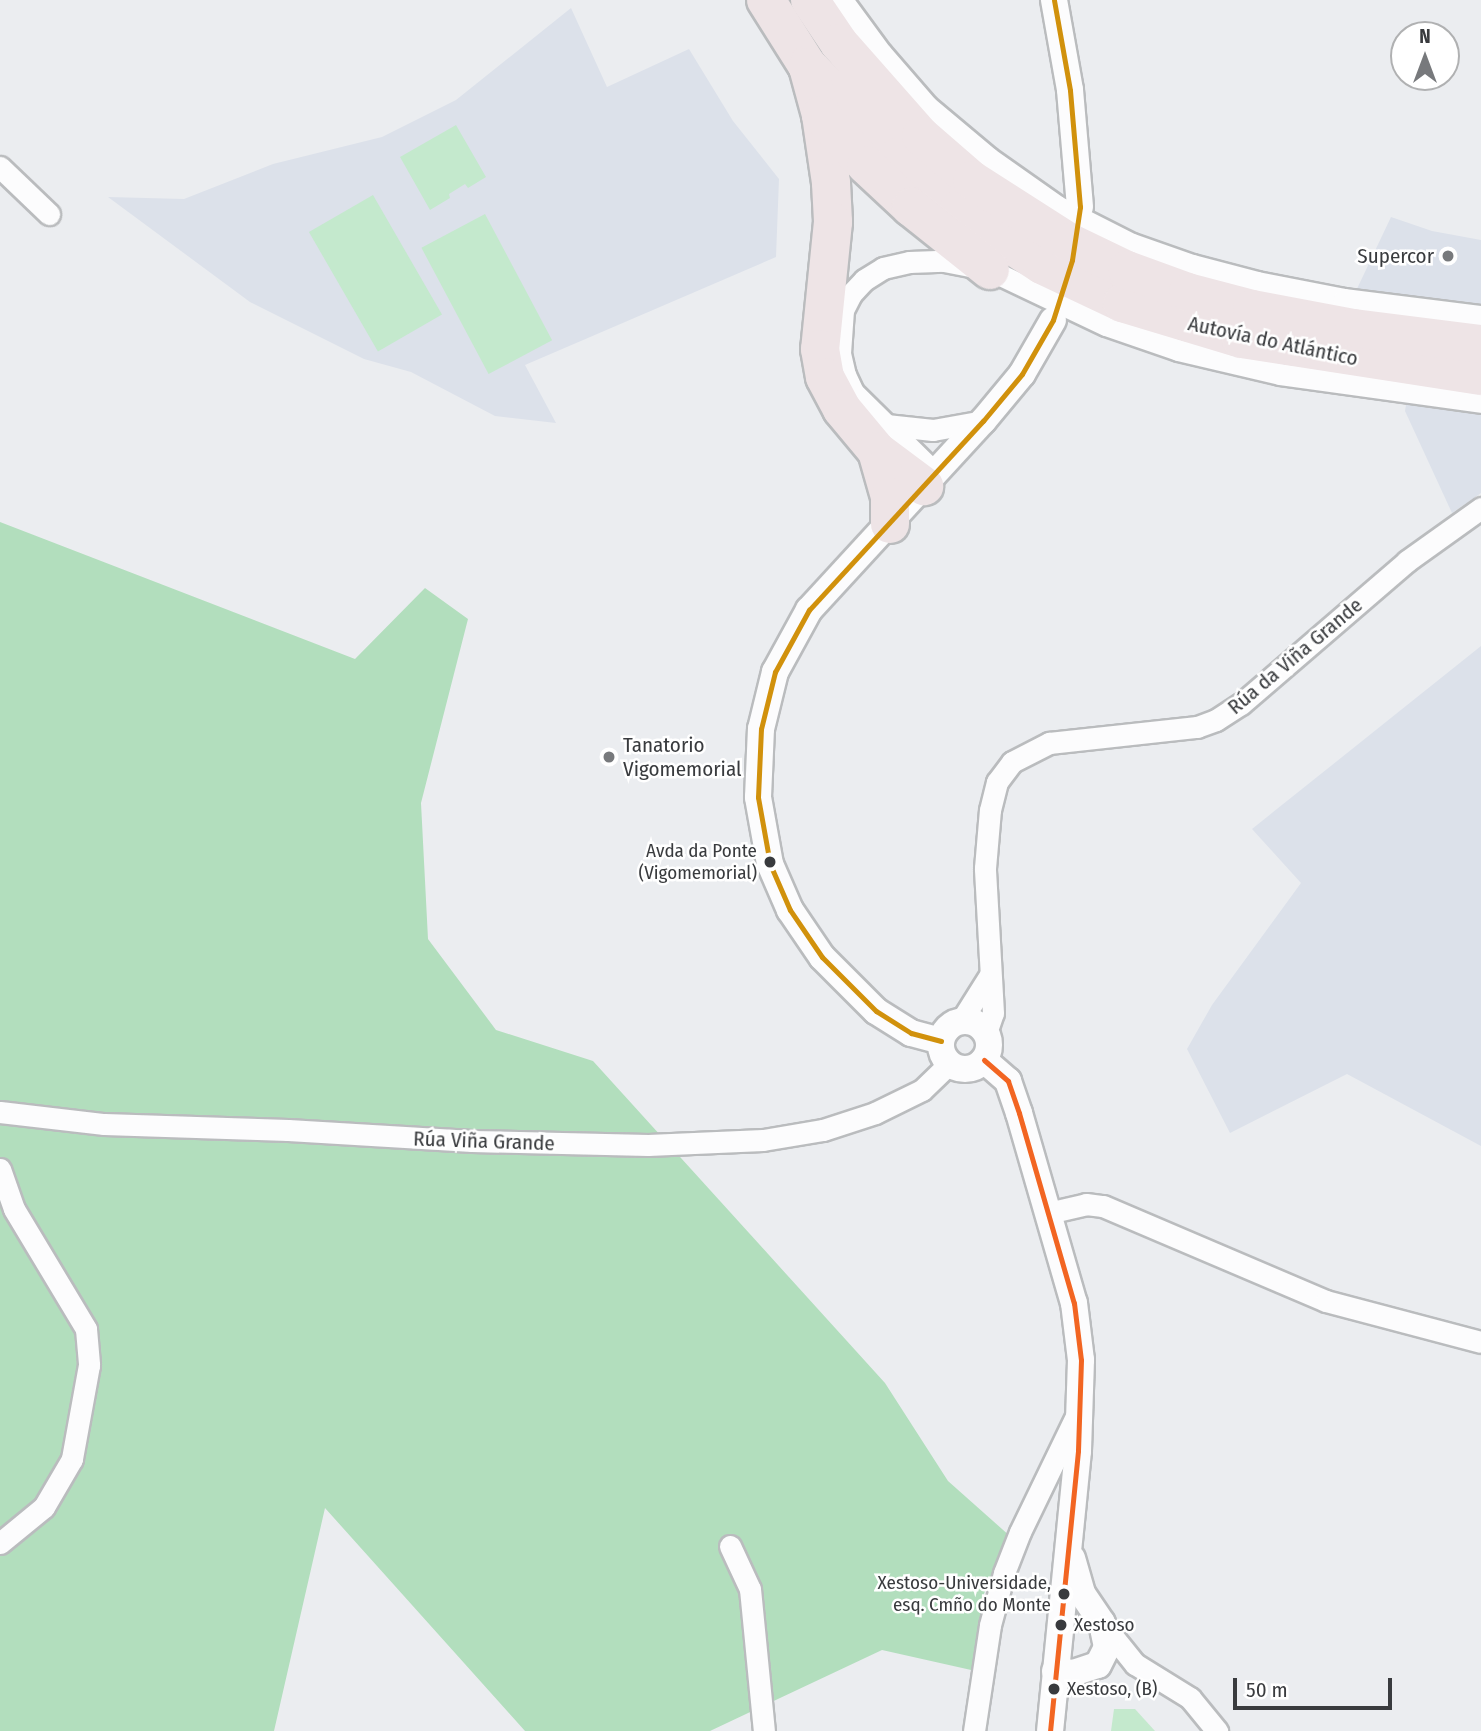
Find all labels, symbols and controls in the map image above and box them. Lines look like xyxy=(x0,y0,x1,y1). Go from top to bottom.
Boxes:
north arrow xyxy=(1390,21,1460,91)
text: N xyxy=(1419,25,1431,48)
place label: Supercor xyxy=(1357,243,1434,269)
marker: Supercor xyxy=(1440,248,1456,264)
street label: Autovía do Atlántico xyxy=(1186,311,1360,371)
street label: Rúa da Viña Grande xyxy=(1223,592,1367,720)
place label: Tanatorio Vigomemorial xyxy=(623,732,742,782)
marker: Tanatorio Vigomemorial xyxy=(601,749,617,765)
place label: Avda da Ponte (Vigomemorial) xyxy=(639,840,757,884)
marker: Avda da Ponte (Vigomemorial) xyxy=(763,855,777,869)
street label: Rúa Viña Grande xyxy=(413,1126,555,1156)
place label: Xestoso-Universidade, esq. Cmño do Monte xyxy=(878,1572,1051,1616)
marker: Xestoso-Universidade, esq. Cmño do Monte xyxy=(1057,1587,1071,1601)
place label: Xestoso xyxy=(1074,1614,1135,1636)
marker: Xestoso xyxy=(1054,1618,1068,1632)
scale bar xyxy=(1236,1664,1395,1708)
text: 50 m xyxy=(1246,1677,1288,1703)
place label: Xestoso, (B) xyxy=(1067,1678,1157,1700)
marker: Xestoso, (B) xyxy=(1047,1682,1061,1696)

